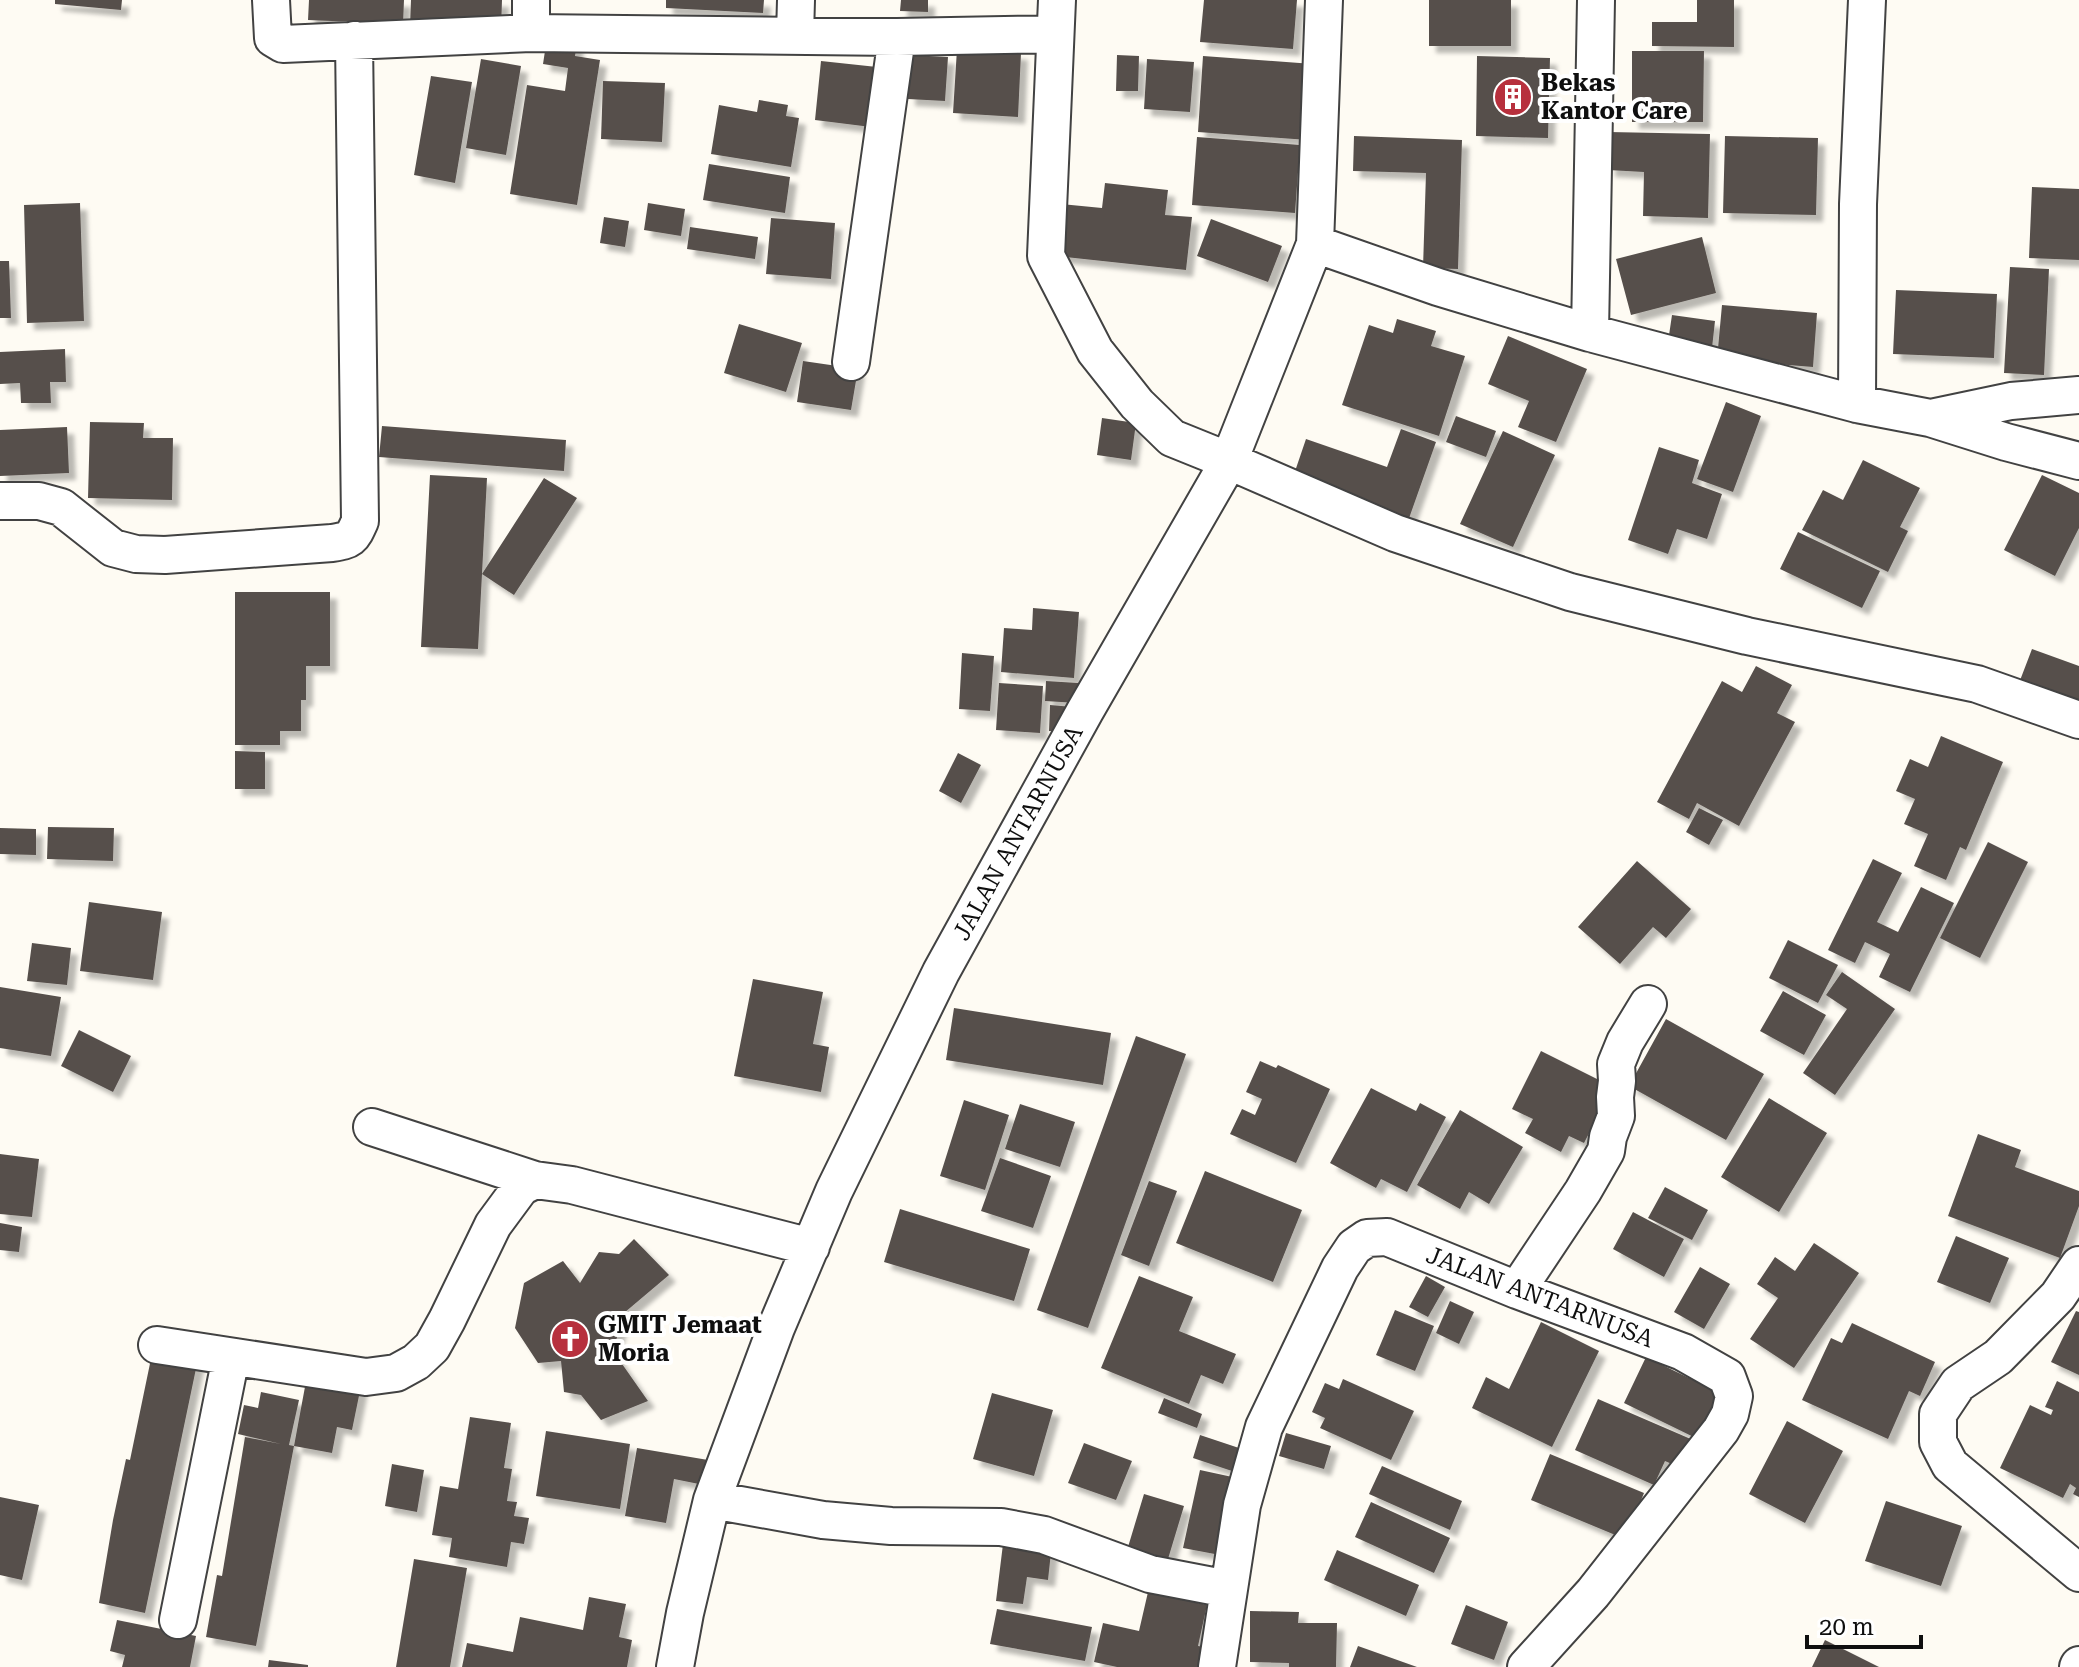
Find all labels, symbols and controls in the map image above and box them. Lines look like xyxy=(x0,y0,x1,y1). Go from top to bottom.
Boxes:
place label: Bekas Kantor Care xyxy=(1541,69,1688,125)
building icon: Bekas Kantor Care xyxy=(1492,76,1534,118)
street label: JALAN ANTARNUSA xyxy=(947,721,1089,945)
street label: JALAN ANTARNUSA xyxy=(1422,1241,1658,1353)
place label: GMIT Jemaat Moria xyxy=(598,1311,762,1367)
church icon: GMIT Jemaat Moria xyxy=(549,1318,591,1360)
scale bar xyxy=(1807,1599,1921,1649)
text: 20 m xyxy=(1819,1613,1874,1641)

